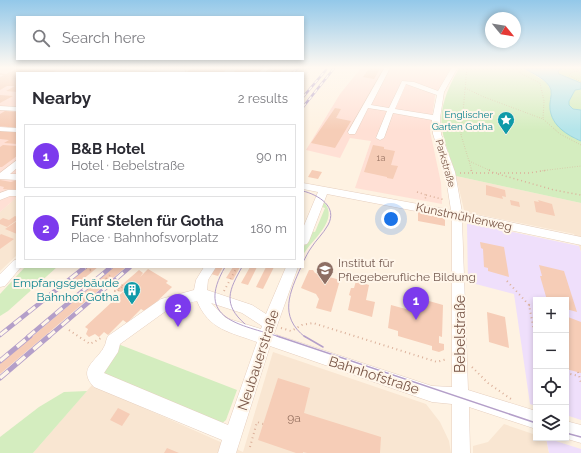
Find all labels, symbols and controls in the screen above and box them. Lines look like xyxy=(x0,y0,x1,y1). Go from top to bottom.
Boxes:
north arrow xyxy=(485,12,521,48)
search box xyxy=(16,16,304,60)
icon: search xyxy=(30,27,52,49)
text: Search here xyxy=(62,29,145,47)
text: Nearby xyxy=(32,88,91,108)
text: 2 results xyxy=(238,91,288,106)
place label: Englischer Garten Gotha xyxy=(432,109,493,132)
place icon: Englischer Garten Gotha xyxy=(496,110,516,135)
street label: Parkstraße xyxy=(433,138,458,188)
text: B&B Hotel xyxy=(71,140,145,158)
text: 1 xyxy=(43,149,49,164)
text: 90 m xyxy=(256,149,287,164)
house number: 1a xyxy=(377,153,385,163)
text: Hotel · Bebelstraße xyxy=(71,158,185,173)
street label: Kunstmühlenweg xyxy=(415,200,513,234)
your location xyxy=(381,209,401,229)
text: Fünf Stelen für Gotha xyxy=(71,212,224,230)
text: 2 xyxy=(42,221,50,236)
text: 180 m xyxy=(251,221,287,236)
text: Place · Bahnhofsvorplatz xyxy=(71,230,218,245)
place label: Institut für Pflegeberufliche Bildung xyxy=(338,256,476,284)
school or university icon: Institut für Pflegeberufliche Bildung xyxy=(315,260,335,285)
place label: Empfangsgebäude Bahnhof Gotha xyxy=(13,276,119,304)
building icon: Empfangsgebäude Bahnhof Gotha xyxy=(122,280,142,305)
pin: 1 xyxy=(403,287,429,320)
pin: 2 xyxy=(165,294,191,327)
street label: Bebelstraße xyxy=(452,295,468,373)
map controls xyxy=(533,297,569,441)
button: + xyxy=(533,297,569,333)
street label: Neubauerstraße xyxy=(234,308,282,412)
button: − xyxy=(533,333,569,369)
street label: Bahnhofstraße xyxy=(327,353,421,397)
button: locate xyxy=(533,369,569,405)
button: layers xyxy=(533,405,569,441)
house number: 9a xyxy=(287,411,301,425)

